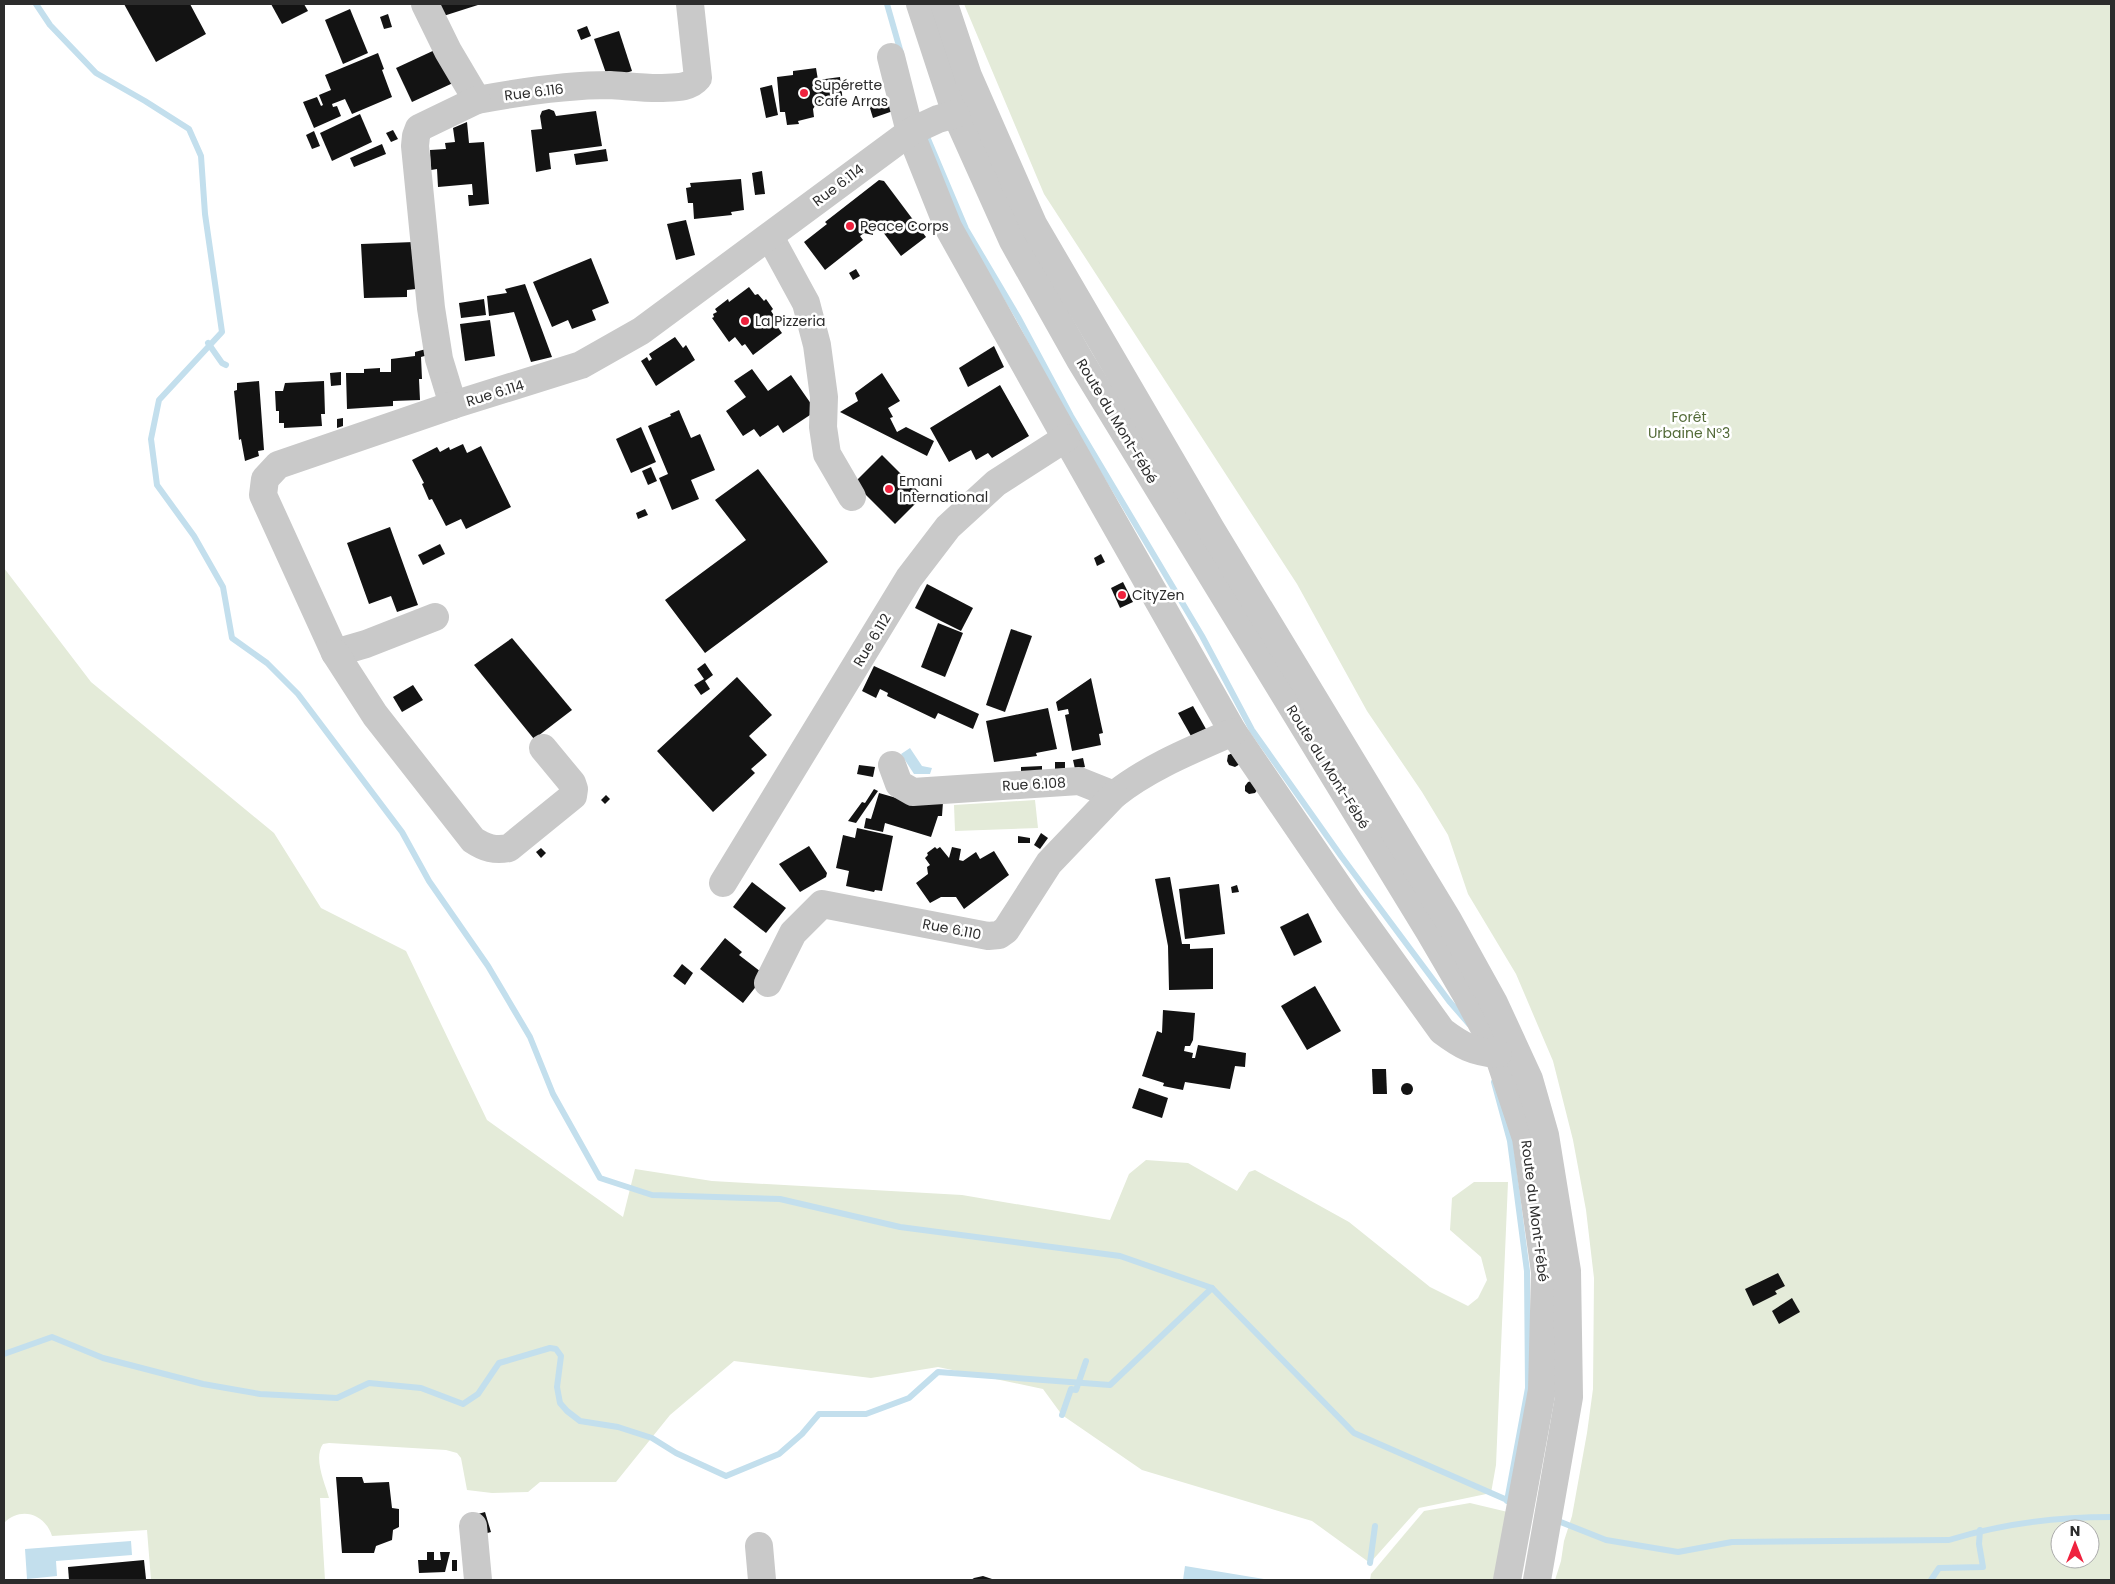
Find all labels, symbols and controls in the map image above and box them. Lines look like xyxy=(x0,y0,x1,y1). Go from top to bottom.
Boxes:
place label: Supérette Cafe Arras xyxy=(814,75,888,111)
street label: Rue 6.116 xyxy=(503,78,565,106)
marker: Supérette Cafe Arras xyxy=(798,87,810,99)
street label: Rue 6.114 xyxy=(808,159,868,211)
place label: Peace Corps xyxy=(860,216,949,236)
marker: Peace Corps xyxy=(844,220,856,232)
place label: La Pizzeria xyxy=(755,311,825,331)
marker: La Pizzeria xyxy=(739,315,751,327)
street label: Route du Mont-Fébé xyxy=(1072,355,1163,488)
street label: Rue 6.114 xyxy=(464,375,527,411)
park label: Forêt Urbaine N°3 xyxy=(1648,407,1730,443)
place label: Emani International xyxy=(899,471,988,507)
marker: Emani International xyxy=(883,483,895,495)
place label: CityZen xyxy=(1132,585,1184,605)
marker: CityZen xyxy=(1116,589,1128,601)
street label: Rue 6.112 xyxy=(848,610,896,670)
street label: Route du Mont-Fébé xyxy=(1282,701,1374,833)
street label: Rue 6.108 xyxy=(1002,772,1067,796)
street label: Rue 6.110 xyxy=(921,914,983,944)
street label: Route du Mont-Fébé xyxy=(1516,1139,1554,1283)
north arrow xyxy=(2050,1519,2100,1569)
text: N xyxy=(2070,1521,2080,1541)

